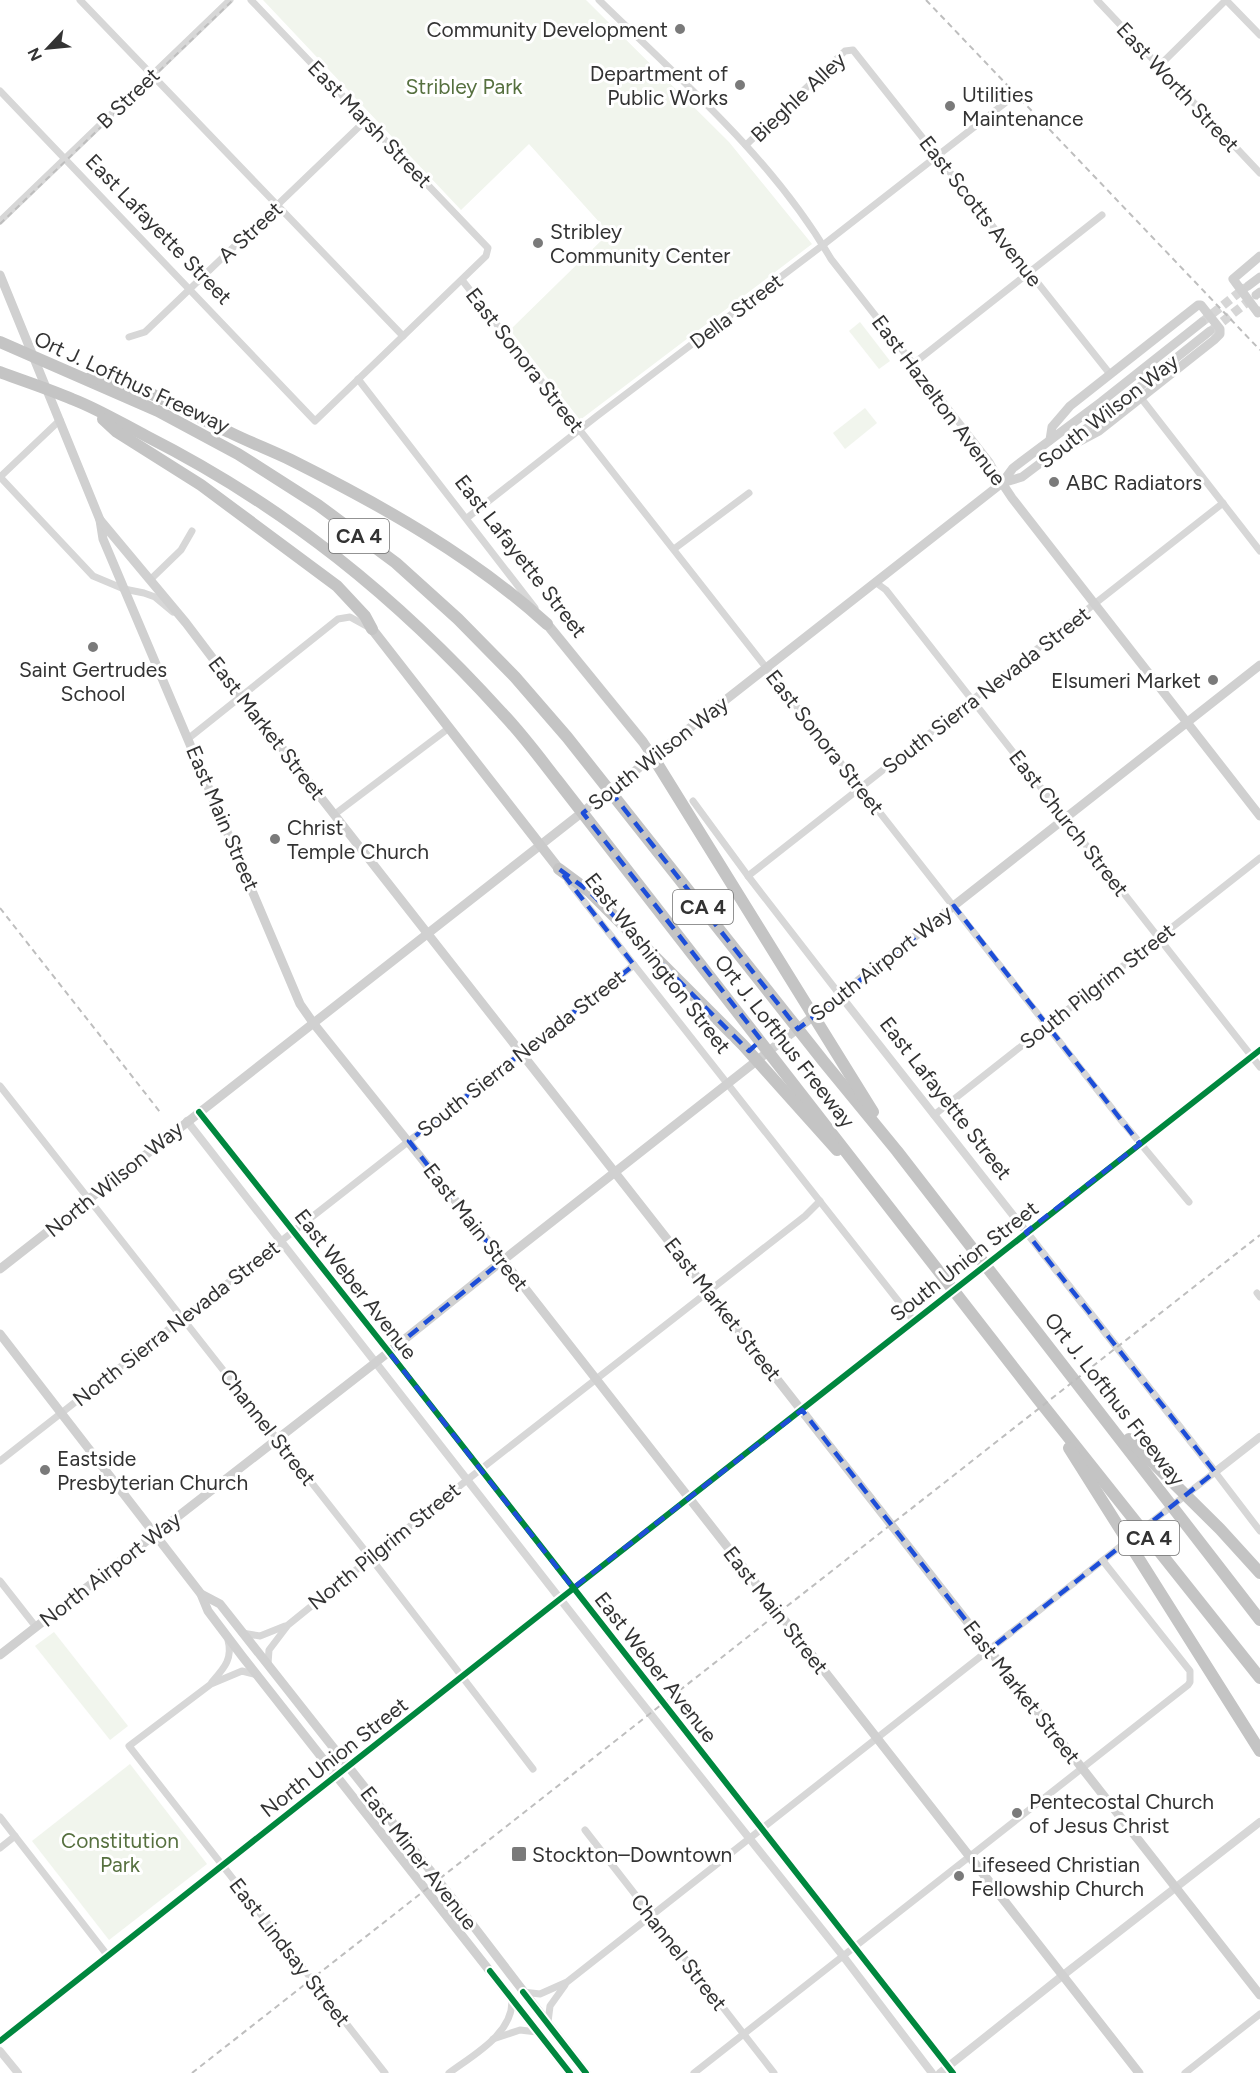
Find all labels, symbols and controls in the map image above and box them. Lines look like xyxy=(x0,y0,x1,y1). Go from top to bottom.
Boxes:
place label: Community Development xyxy=(426,17,668,42)
street label: East Worth Street xyxy=(1111,17,1245,157)
north arrow xyxy=(18,18,78,78)
marker: Community Development xyxy=(673,22,687,36)
text: N xyxy=(24,45,46,64)
street label: Bieghle Alley xyxy=(746,47,850,147)
street label: East Marsh Street xyxy=(303,55,437,193)
place label: Department of Public Works xyxy=(590,61,728,110)
street label: B Street xyxy=(92,62,164,134)
park label: Stribley Park xyxy=(405,74,523,99)
marker: Department of Public Works xyxy=(733,78,747,92)
place label: Utilities Maintenance xyxy=(962,82,1083,131)
marker: Utilities Maintenance xyxy=(943,99,957,113)
street label: East Scotts Avenue xyxy=(914,131,1048,291)
street label: East Lafayette Street xyxy=(81,149,237,309)
street label: A Street xyxy=(213,196,287,268)
place label: Stribley Community Center xyxy=(550,219,730,268)
marker: Stribley Community Center xyxy=(531,236,545,250)
street label: Della Street xyxy=(685,268,787,354)
street label: East Sonora Street xyxy=(461,283,589,437)
street label: East Hazelton Avenue xyxy=(867,310,1011,490)
street label: Ort J. Lofthus Freeway xyxy=(30,326,234,438)
street label: South Wilson Way xyxy=(1033,348,1183,474)
street label: East Lafayette Street xyxy=(450,470,592,642)
place label: ABC Radiators xyxy=(1066,470,1202,495)
marker: ABC Radiators xyxy=(1047,475,1061,489)
road number: CA 4 xyxy=(329,519,389,553)
street label: South Sierra Nevada Street xyxy=(877,601,1095,779)
marker: Saint Gertrudes School xyxy=(86,640,100,654)
street label: East Market Street xyxy=(203,651,331,805)
place label: Saint Gertrudes School xyxy=(19,657,167,706)
street label: East Sonora Street xyxy=(761,665,889,819)
place label: Elsumeri Market xyxy=(1051,668,1201,693)
marker: Elsumeri Market xyxy=(1206,673,1220,687)
street label: South Wilson Way xyxy=(583,690,733,816)
street label: East Main Street xyxy=(181,742,265,894)
street label: East Church Street xyxy=(1004,745,1134,901)
place label: Christ Temple Church xyxy=(287,815,429,864)
marker: Christ Temple Church xyxy=(268,832,282,846)
street label: East Washington Street xyxy=(580,868,736,1058)
road number: CA 4 xyxy=(673,890,733,924)
street label: South Airport Way xyxy=(805,900,957,1026)
street label: South Pilgrim Street xyxy=(1015,918,1179,1054)
street label: Ort J. Lofthus Freeway xyxy=(710,949,860,1133)
street label: South Sierra Nevada Street xyxy=(412,964,630,1142)
street label: East Lafayette Street xyxy=(875,1012,1017,1184)
street label: North Wilson Way xyxy=(40,1116,188,1242)
street label: East Main Street xyxy=(418,1158,534,1296)
street label: South Union Street xyxy=(885,1195,1043,1327)
street label: East Weber Avenue xyxy=(290,1204,422,1364)
street label: East Market Street xyxy=(659,1232,787,1386)
street label: North Sierra Nevada Street xyxy=(68,1234,284,1412)
street label: Ort J. Lofthus Freeway xyxy=(1040,1307,1190,1491)
street label: Channel Street xyxy=(215,1364,321,1490)
place label: Eastside Presbyterian Church xyxy=(57,1446,248,1495)
marker: Eastside Presbyterian Church xyxy=(38,1463,52,1477)
street label: North Pilgrim Street xyxy=(303,1477,465,1615)
street label: North Airport Way xyxy=(34,1506,186,1632)
road number: CA 4 xyxy=(1119,1521,1179,1555)
street label: East Main Street xyxy=(718,1541,834,1679)
street label: East Weber Avenue xyxy=(590,1587,722,1747)
street label: East Market Street xyxy=(958,1615,1086,1769)
street label: North Union Street xyxy=(256,1692,413,1822)
street label: East Miner Avenue xyxy=(355,1781,483,1935)
place label: Pentecostal Church of Jesus Christ xyxy=(1029,1789,1214,1838)
marker: Pentecostal Church of Jesus Christ xyxy=(1010,1806,1024,1820)
park label: Constitution Park xyxy=(61,1828,179,1877)
place label: Stockton–Downtown xyxy=(532,1842,732,1867)
marker: Stockton–Downtown xyxy=(510,1845,528,1863)
place label: Lifeseed Christian Fellowship Church xyxy=(971,1852,1144,1901)
marker: Lifeseed Christian Fellowship Church xyxy=(952,1869,966,1883)
street label: East Lindsay Street xyxy=(224,1873,356,2031)
street label: Channel Street xyxy=(626,1889,732,2015)

